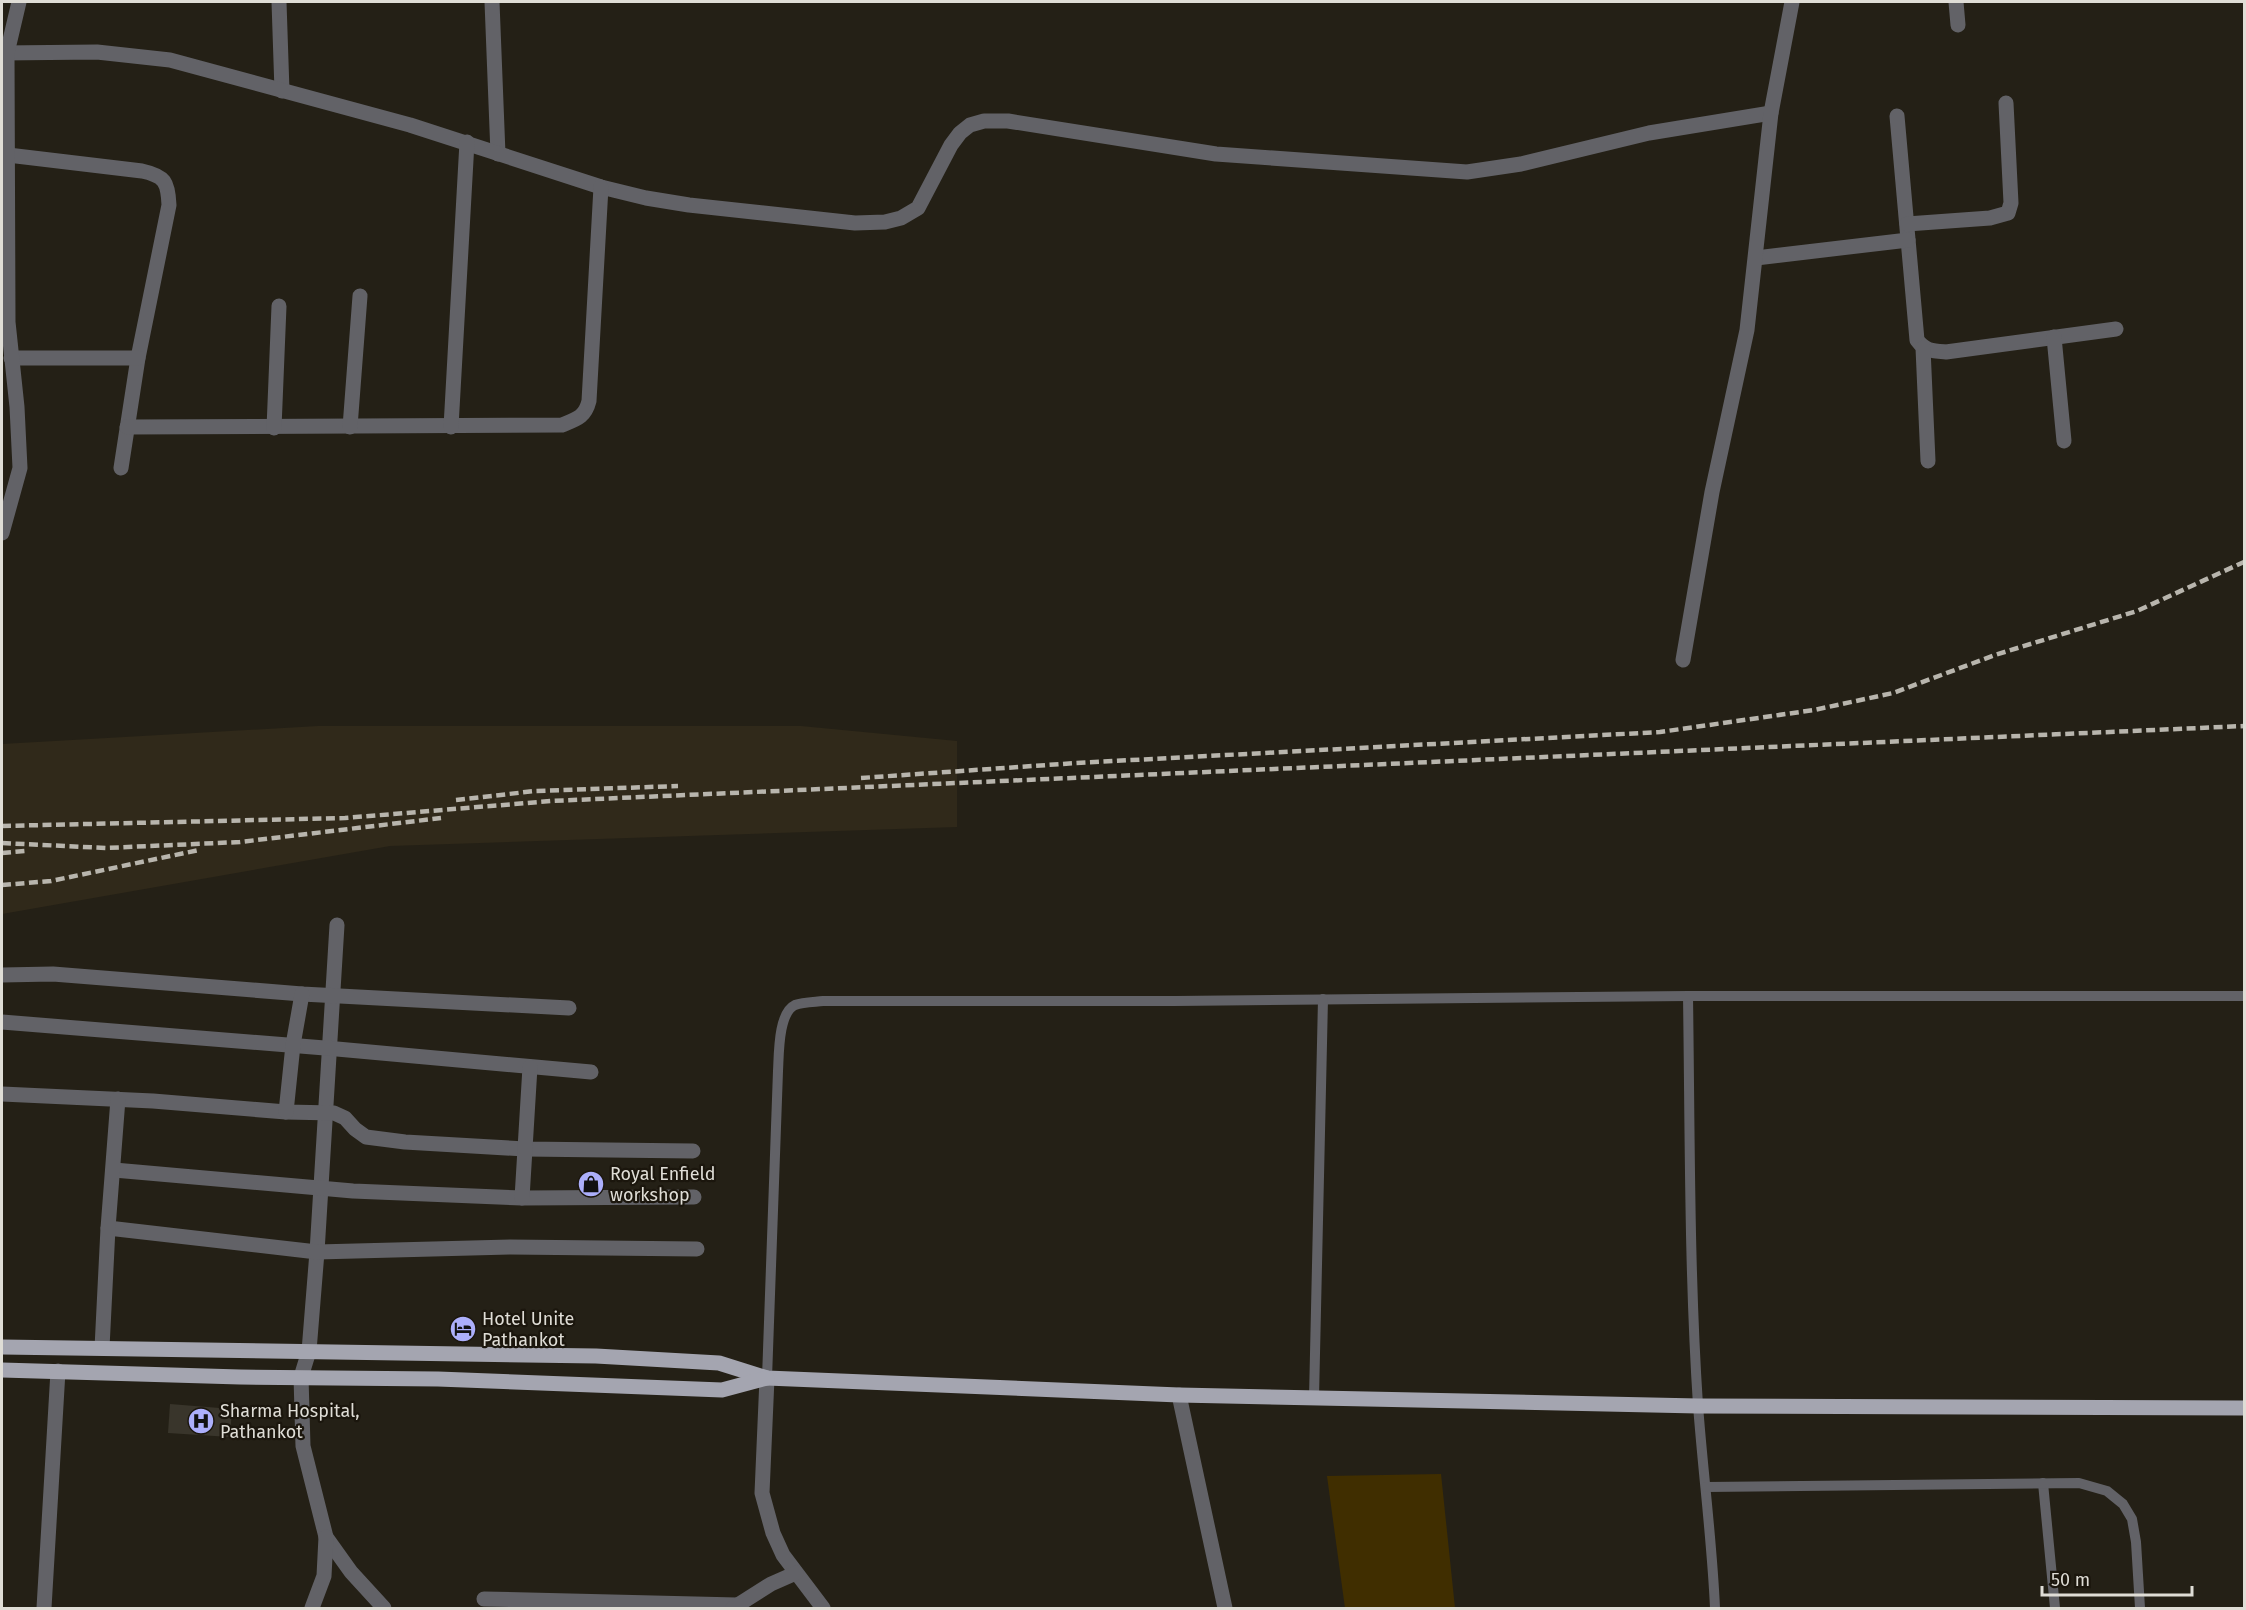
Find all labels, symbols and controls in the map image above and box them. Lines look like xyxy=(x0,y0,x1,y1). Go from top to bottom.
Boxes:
place label: Royal Enfield workshop xyxy=(610,1163,715,1206)
shop icon: Royal Enfield workshop xyxy=(576,1169,606,1199)
place label: Hotel Unite Pathankot xyxy=(482,1308,574,1351)
hotel icon: Hotel Unite Pathankot xyxy=(448,1314,478,1344)
place label: Sharma Hospital, Pathankot xyxy=(220,1400,360,1443)
hospital icon: Sharma Hospital, Pathankot xyxy=(186,1406,216,1436)
scale bar xyxy=(2042,1559,2192,1597)
text: 50 m xyxy=(2051,1569,2090,1591)

